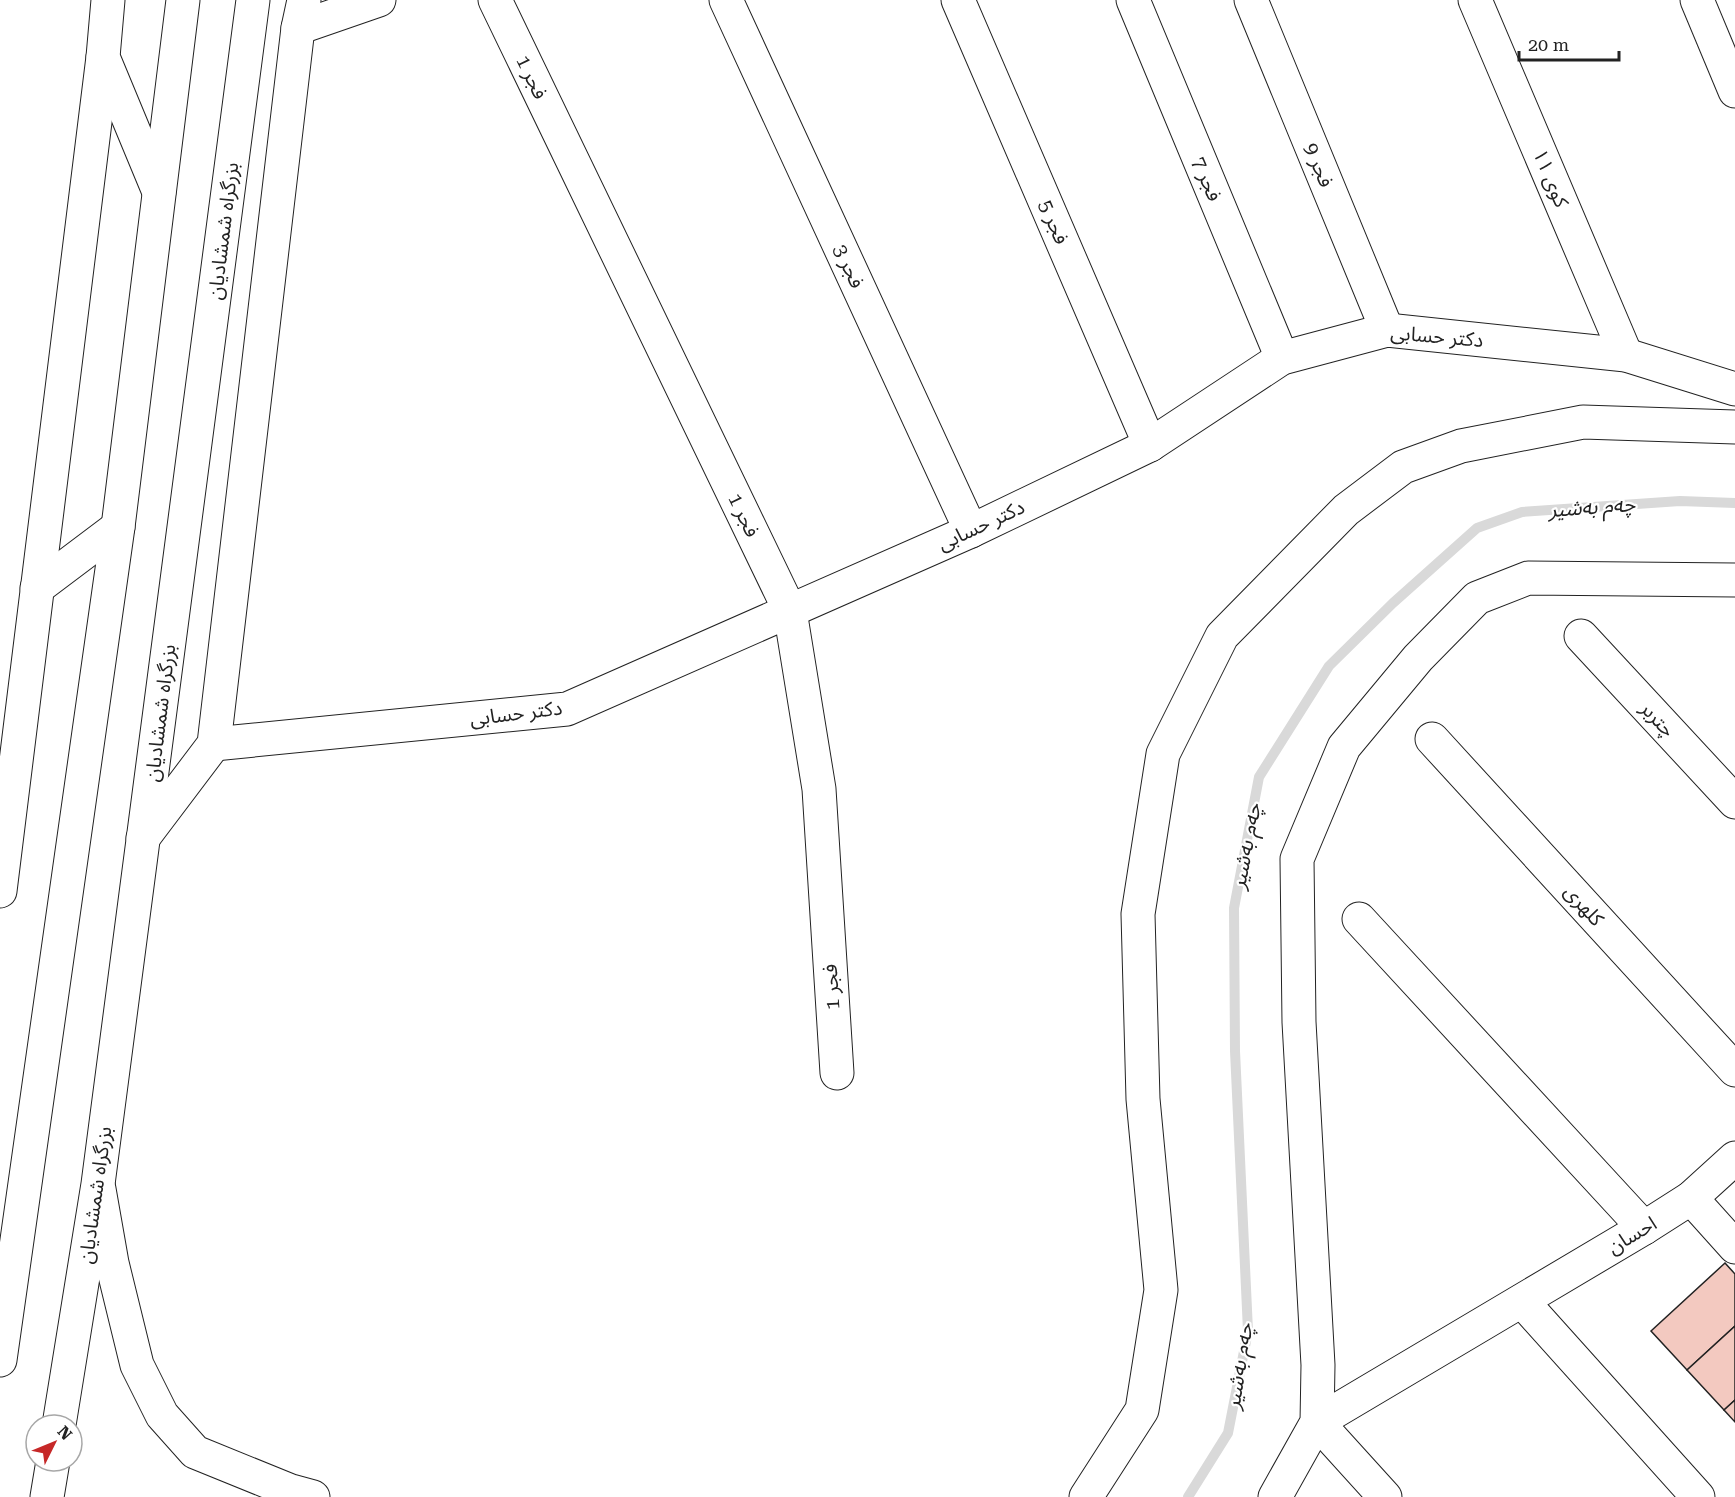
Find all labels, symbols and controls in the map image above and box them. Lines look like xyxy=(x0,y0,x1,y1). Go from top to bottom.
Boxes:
scale bar xyxy=(1519,24,1620,62)
text: 20 m xyxy=(1528,34,1569,55)
street label: فجر 1 xyxy=(511,51,553,103)
street label: فجر 9 xyxy=(1299,139,1339,191)
street label: کوی ۱۱ xyxy=(1528,145,1574,211)
street label: فجر 7 xyxy=(1187,153,1227,205)
street label: بزرگراه شمشادیان xyxy=(203,161,243,301)
street label: فجر 5 xyxy=(1034,196,1074,248)
street label: فجر 3 xyxy=(828,240,870,292)
street label: دکتر حسابی xyxy=(1390,320,1484,352)
street label: فجر 1 xyxy=(723,489,765,541)
water label: چەم بەشیر xyxy=(1546,492,1637,526)
street label: دکتر حسابی xyxy=(934,494,1028,556)
street label: بزرگراه شمشادیان xyxy=(140,643,180,783)
street label: دکتر حسابی xyxy=(468,695,564,731)
street label: چتربر xyxy=(1634,696,1680,742)
water label: چەم بەشیر xyxy=(1226,801,1270,893)
street label: کلهری xyxy=(1559,879,1609,931)
street label: فجر 1 xyxy=(817,963,845,1011)
street label: بزرگراه شمشادیان xyxy=(73,1125,117,1265)
street label: احسان xyxy=(1603,1211,1661,1259)
water label: چەم بەشیر xyxy=(1220,1321,1262,1413)
north arrow xyxy=(24,1413,84,1473)
text: N xyxy=(53,1422,76,1444)

